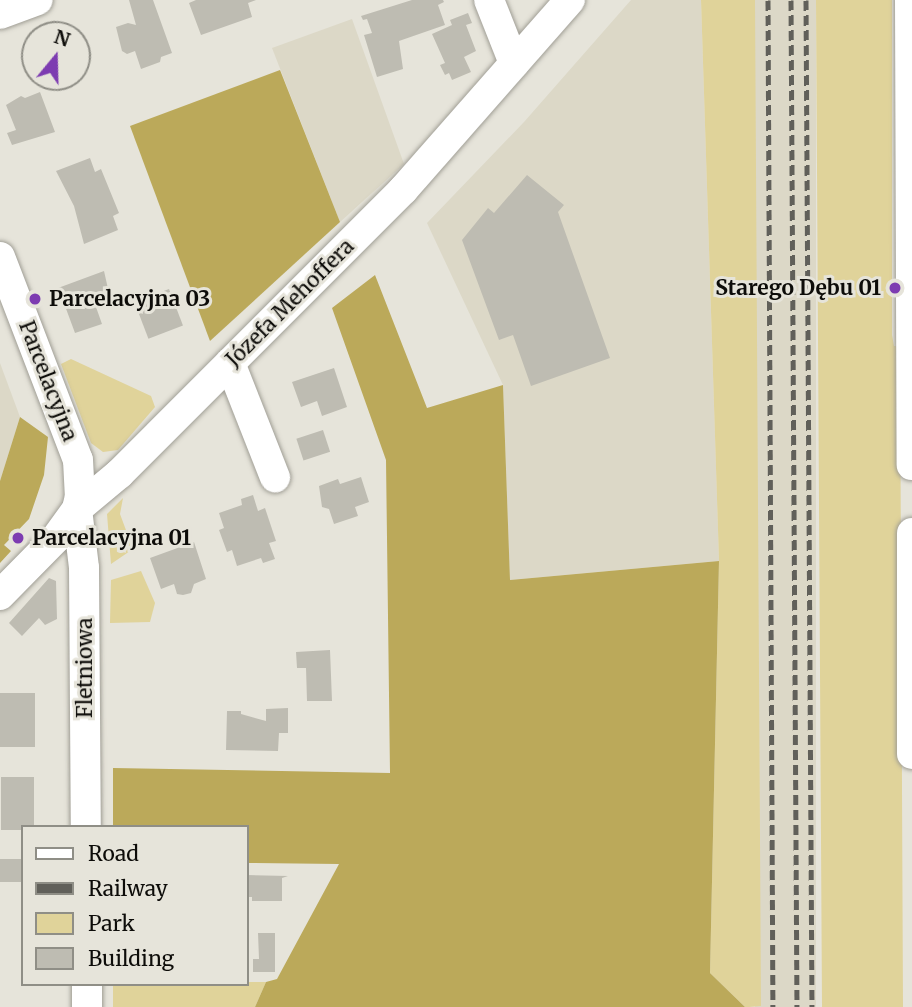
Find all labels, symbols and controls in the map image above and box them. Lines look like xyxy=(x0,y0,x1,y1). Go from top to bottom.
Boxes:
north arrow xyxy=(21,21,91,91)
text: N xyxy=(51,24,73,52)
street label: Józefa Mehoffera xyxy=(221,234,359,372)
place label: Starego Dębu 01 xyxy=(715,275,881,301)
marker: Starego Dębu 01 xyxy=(887,280,903,296)
place label: Parcelacyjna 03 xyxy=(49,286,210,312)
marker: Parcelacyjna 03 xyxy=(27,291,43,307)
street label: Parcelacyjna xyxy=(13,317,83,445)
place label: Parcelacyjna 01 xyxy=(32,525,191,551)
marker: Parcelacyjna 01 xyxy=(10,530,26,546)
street label: Fletniowa xyxy=(72,618,98,718)
legend xyxy=(21,825,248,986)
text: Road xyxy=(88,840,139,867)
text: Railway xyxy=(88,875,168,902)
text: Park xyxy=(88,910,135,937)
text: Building xyxy=(88,945,174,972)

